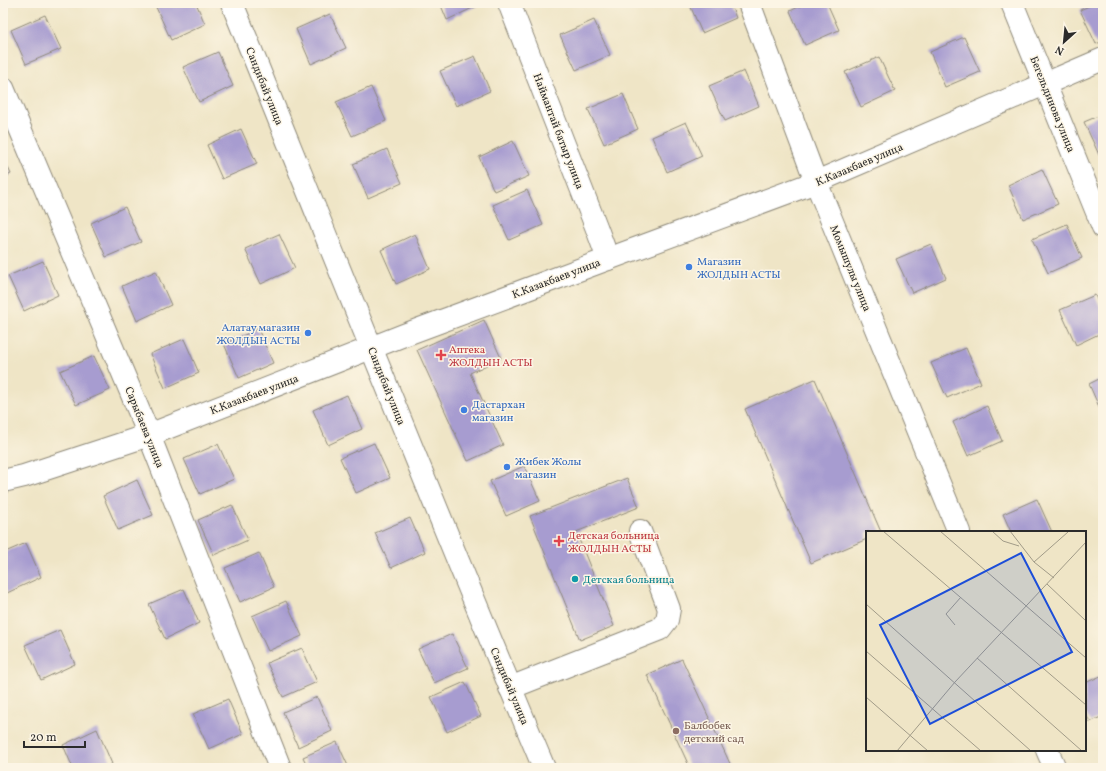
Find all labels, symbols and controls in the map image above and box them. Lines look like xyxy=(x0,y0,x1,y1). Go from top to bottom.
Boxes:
north arrow xyxy=(1044,22,1084,62)
text: N xyxy=(1053,41,1067,58)
street label: Сандибай улица xyxy=(241,45,286,128)
street label: Бегельдинова улица xyxy=(1025,54,1078,155)
street label: Наймантай батыр улица xyxy=(529,71,587,192)
street label: К.Казакбаев улица xyxy=(814,140,906,191)
street label: Момышулы улица xyxy=(825,223,874,314)
street label: К.Казакбаев улица xyxy=(510,255,603,303)
place label: Магазин ЖОЛДЫН АСТЫ xyxy=(697,255,781,283)
marker: Магазин ЖОЛДЫН АСТЫ xyxy=(684,262,694,272)
place label: Алатау магазин ЖОЛДЫН АСТЫ xyxy=(216,321,300,349)
marker: Алатау магазин ЖОЛДЫН АСТЫ xyxy=(303,328,313,338)
place label: Аптека ЖОЛДЫН АСТЫ xyxy=(449,343,533,371)
street label: Сандибай улица xyxy=(363,345,408,428)
marker: Аптека ЖОЛДЫН АСТЫ xyxy=(436,350,446,360)
street label: К.Казакбаев улица xyxy=(208,371,301,419)
street label: Сарыбаева улица xyxy=(120,385,167,471)
place label: Дастархан магазин xyxy=(472,398,525,426)
marker: Дастархан магазин xyxy=(459,405,469,415)
place label: Жибек Жолы магазин xyxy=(515,455,582,483)
marker: Жибек Жолы магазин xyxy=(502,462,512,472)
place label: Детская больница ЖОЛДЫН АСТЫ xyxy=(568,529,660,557)
inset map xyxy=(866,531,1086,751)
marker: Детская больница ЖОЛДЫН АСТЫ xyxy=(553,535,565,547)
place label: Детская больница xyxy=(583,573,675,588)
marker: Детская больница xyxy=(570,574,580,584)
street label: Сандибай улица xyxy=(486,646,532,728)
place label: Балбобек детский сад xyxy=(684,719,745,747)
scale bar xyxy=(24,723,85,749)
marker: Балбобек детский сад xyxy=(671,726,681,736)
text: 20 m xyxy=(30,730,57,746)

